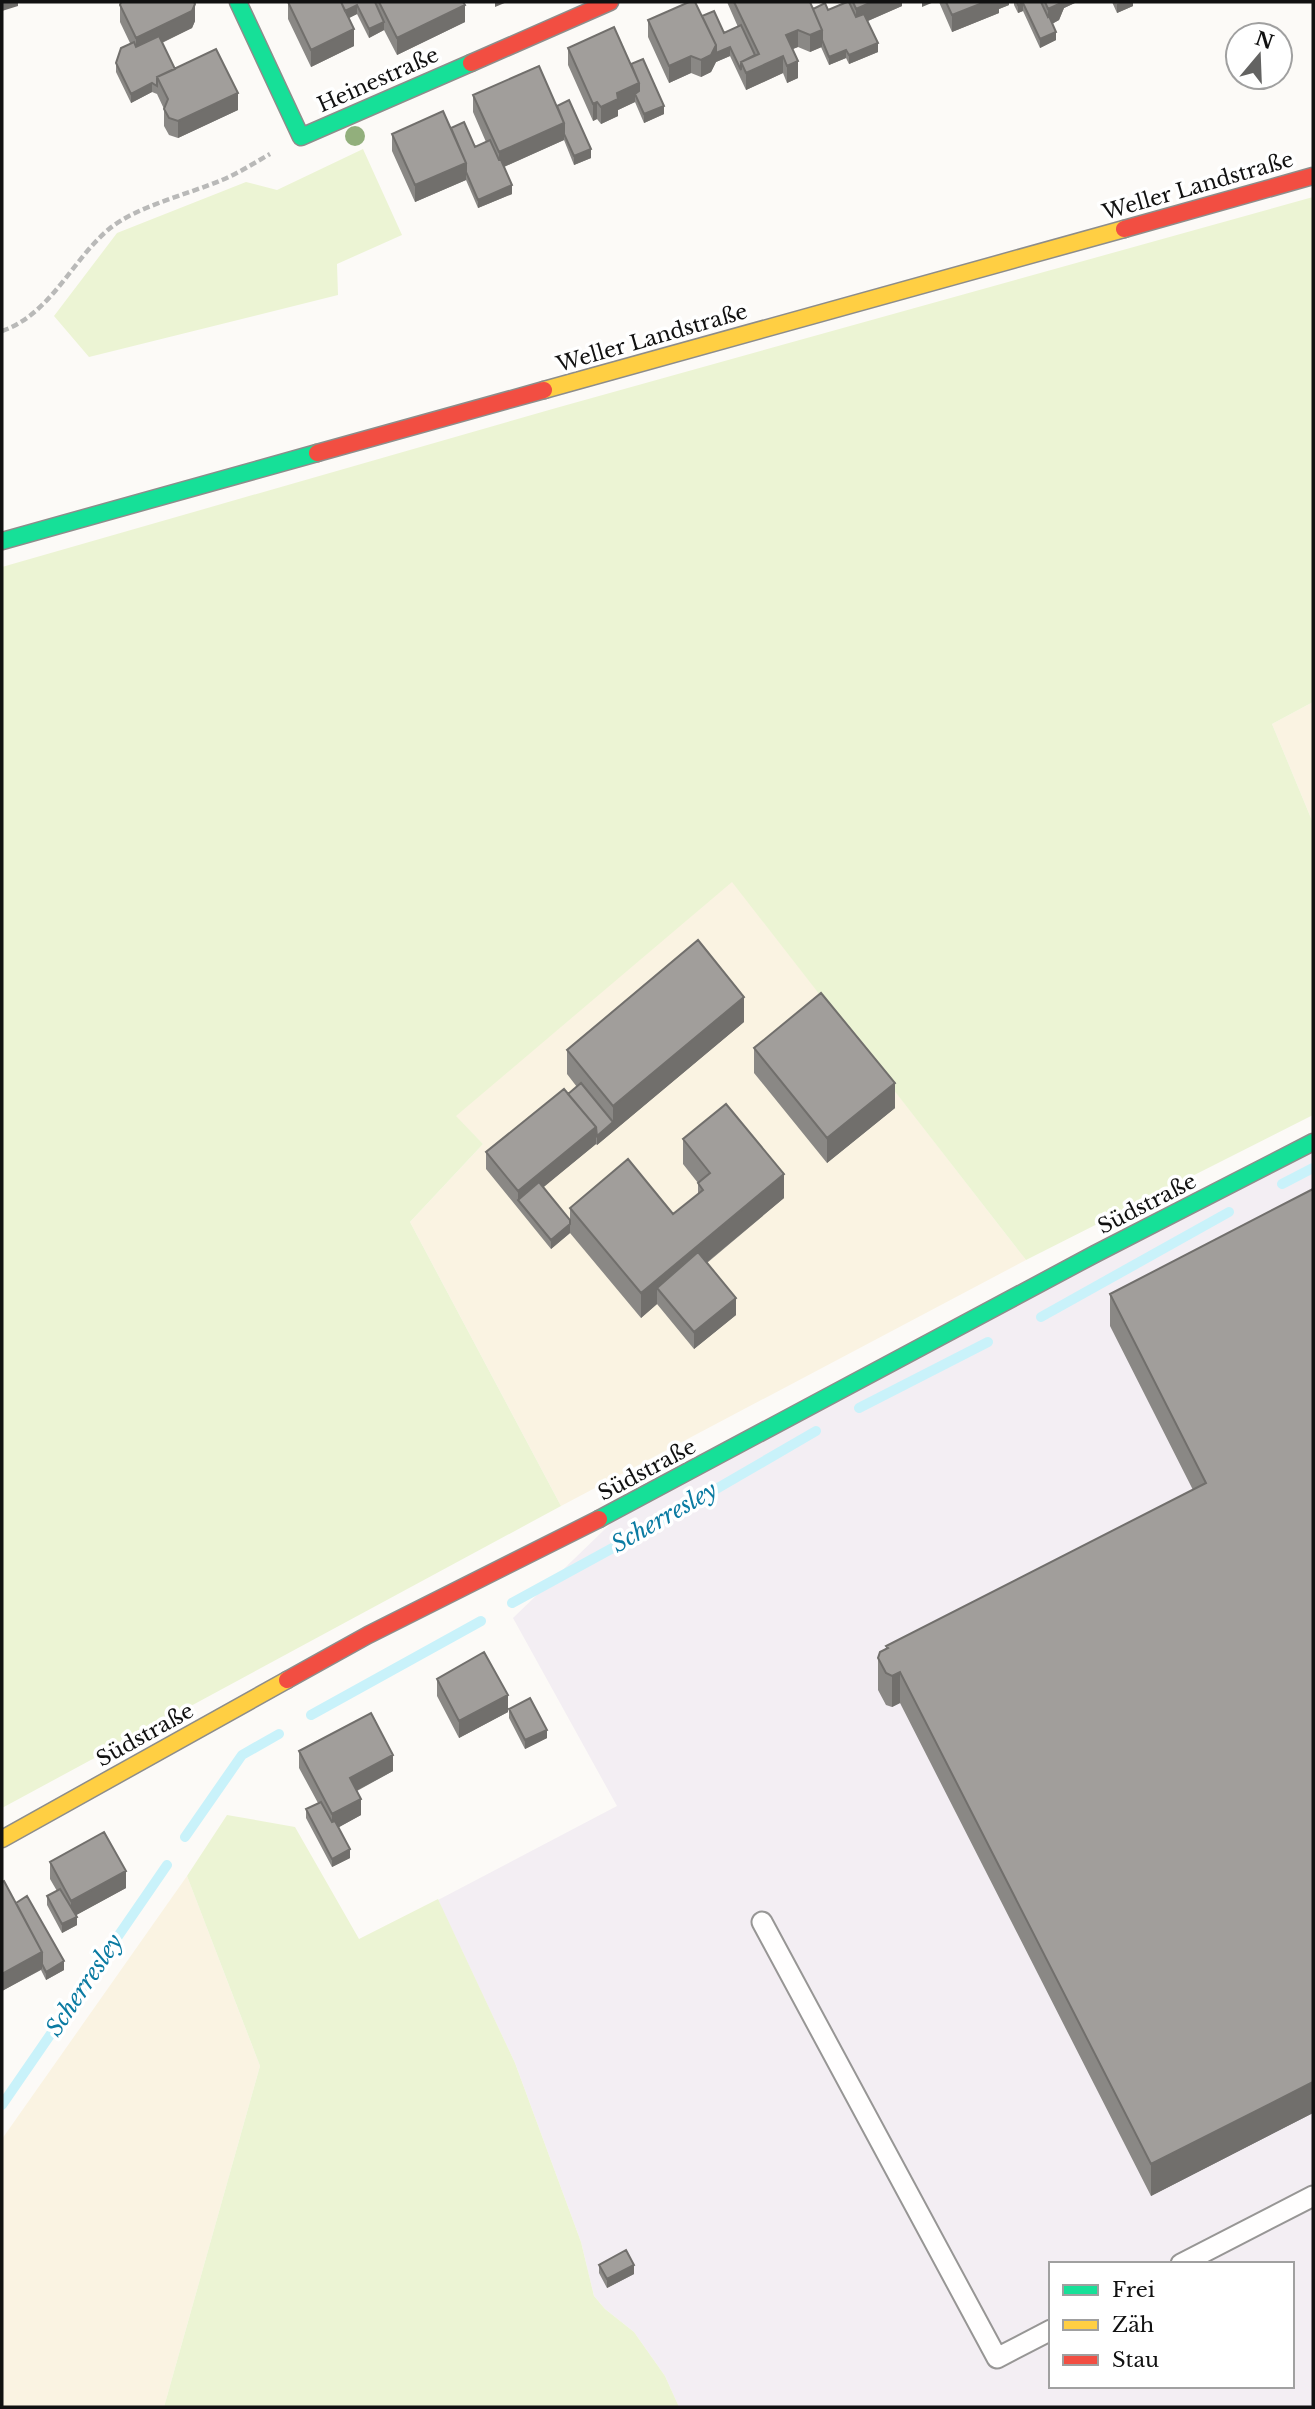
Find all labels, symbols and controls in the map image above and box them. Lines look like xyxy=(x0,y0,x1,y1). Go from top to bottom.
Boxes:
north arrow xyxy=(1224,21,1294,91)
text: N xyxy=(1252,27,1277,54)
street label: Heinestraße xyxy=(313,42,443,118)
street label: Weller Landstraße xyxy=(1099,146,1296,226)
street label: Weller Landstraße xyxy=(553,298,750,378)
street label: Südstraße xyxy=(1093,1168,1201,1240)
street label: Südstraße xyxy=(594,1433,700,1507)
water label: Scherresley xyxy=(606,1476,722,1558)
street label: Südstraße xyxy=(92,1698,198,1772)
water label: Scherresley xyxy=(40,1929,128,2041)
legend xyxy=(1049,2262,1294,2388)
text: Frei xyxy=(1112,2277,1155,2303)
text: Zäh xyxy=(1112,2312,1154,2338)
text: Stau xyxy=(1112,2347,1159,2373)

